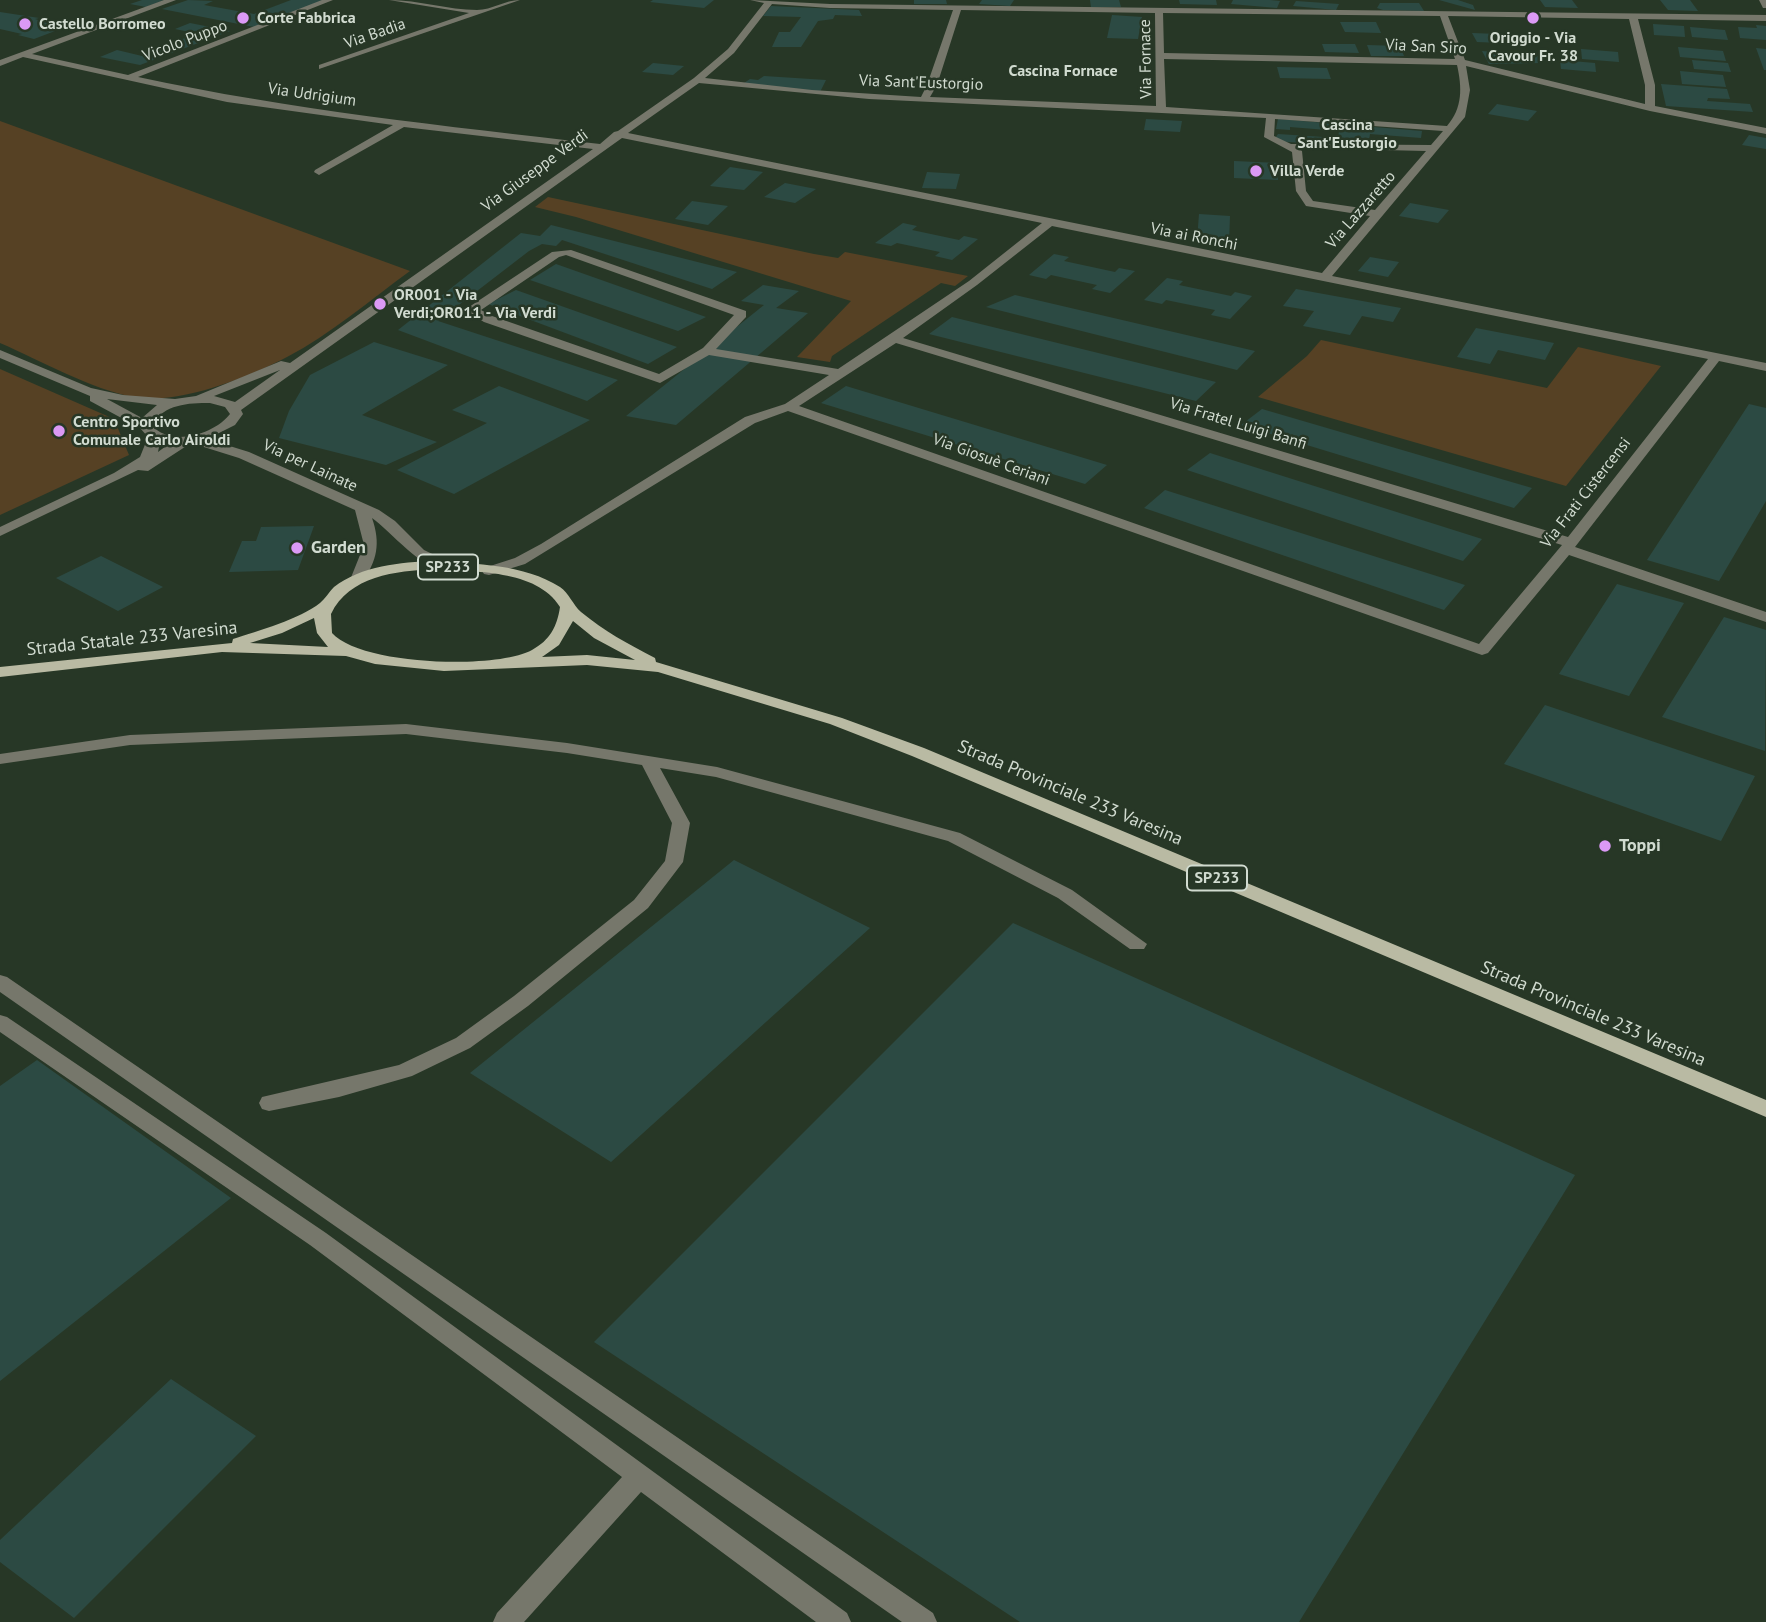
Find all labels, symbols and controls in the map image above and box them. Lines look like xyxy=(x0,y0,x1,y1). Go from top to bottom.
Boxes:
place label: Corte Fabbrica xyxy=(257,8,356,28)
marker: Corte Fabbrica xyxy=(235,10,251,26)
marker: Origgio - Via Cavour Fr. 38 xyxy=(1525,10,1541,26)
place label: Castello Borromeo xyxy=(39,14,166,34)
street label: Via Badia xyxy=(342,15,408,53)
marker: Castello Borromeo xyxy=(17,16,33,32)
street label: Vicolo Puppo xyxy=(140,16,230,66)
street label: Via Fornace xyxy=(1136,19,1156,99)
place label: Origgio - Via Cavour Fr. 38 xyxy=(1488,28,1578,66)
street label: Via San Siro xyxy=(1385,35,1467,59)
district label: Cascina Fornace xyxy=(1008,61,1118,81)
street label: Via Sant'Eustorgio xyxy=(859,71,983,95)
street label: Via Udrigium xyxy=(267,79,357,111)
district label: Cascina Sant'Eustorgio xyxy=(1297,115,1397,153)
street label: Via Giuseppe Verdi xyxy=(478,126,592,216)
place label: Villa Verde xyxy=(1270,161,1344,181)
marker: Villa Verde xyxy=(1248,163,1264,179)
street label: Via Lazzaretto xyxy=(1322,167,1400,253)
street label: Via ai Ronchi xyxy=(1149,219,1239,255)
place label: OR001 - Via Verdi;OR011 - Via Verdi xyxy=(394,285,556,323)
marker: OR001 - Via Verdi;OR011 - Via Verdi xyxy=(372,296,388,312)
street label: Via Fratel Luigi Banfi xyxy=(1167,394,1309,454)
place label: Centro Sportivo Comunale Carlo Airoldi xyxy=(73,412,230,450)
marker: Centro Sportivo Comunale Carlo Airoldi xyxy=(51,423,67,439)
street label: Via Giosuè Ceriani xyxy=(930,430,1052,490)
street label: Via Frati Cistercensi xyxy=(1537,434,1635,552)
street label: Via per Lainate xyxy=(260,436,360,496)
place label: Garden xyxy=(311,537,366,559)
marker: Garden xyxy=(289,540,305,556)
road number: SP233 xyxy=(418,554,478,580)
street label: Strada Statale 233 Varesina xyxy=(26,617,238,661)
street label: Strada Provinciale 233 Varesina xyxy=(954,736,1186,850)
place label: Toppi xyxy=(1619,835,1661,857)
marker: Toppi xyxy=(1597,838,1613,854)
road number: SP233 xyxy=(1187,866,1247,890)
street label: Strada Provinciale 233 Varesina xyxy=(1477,957,1709,1071)

